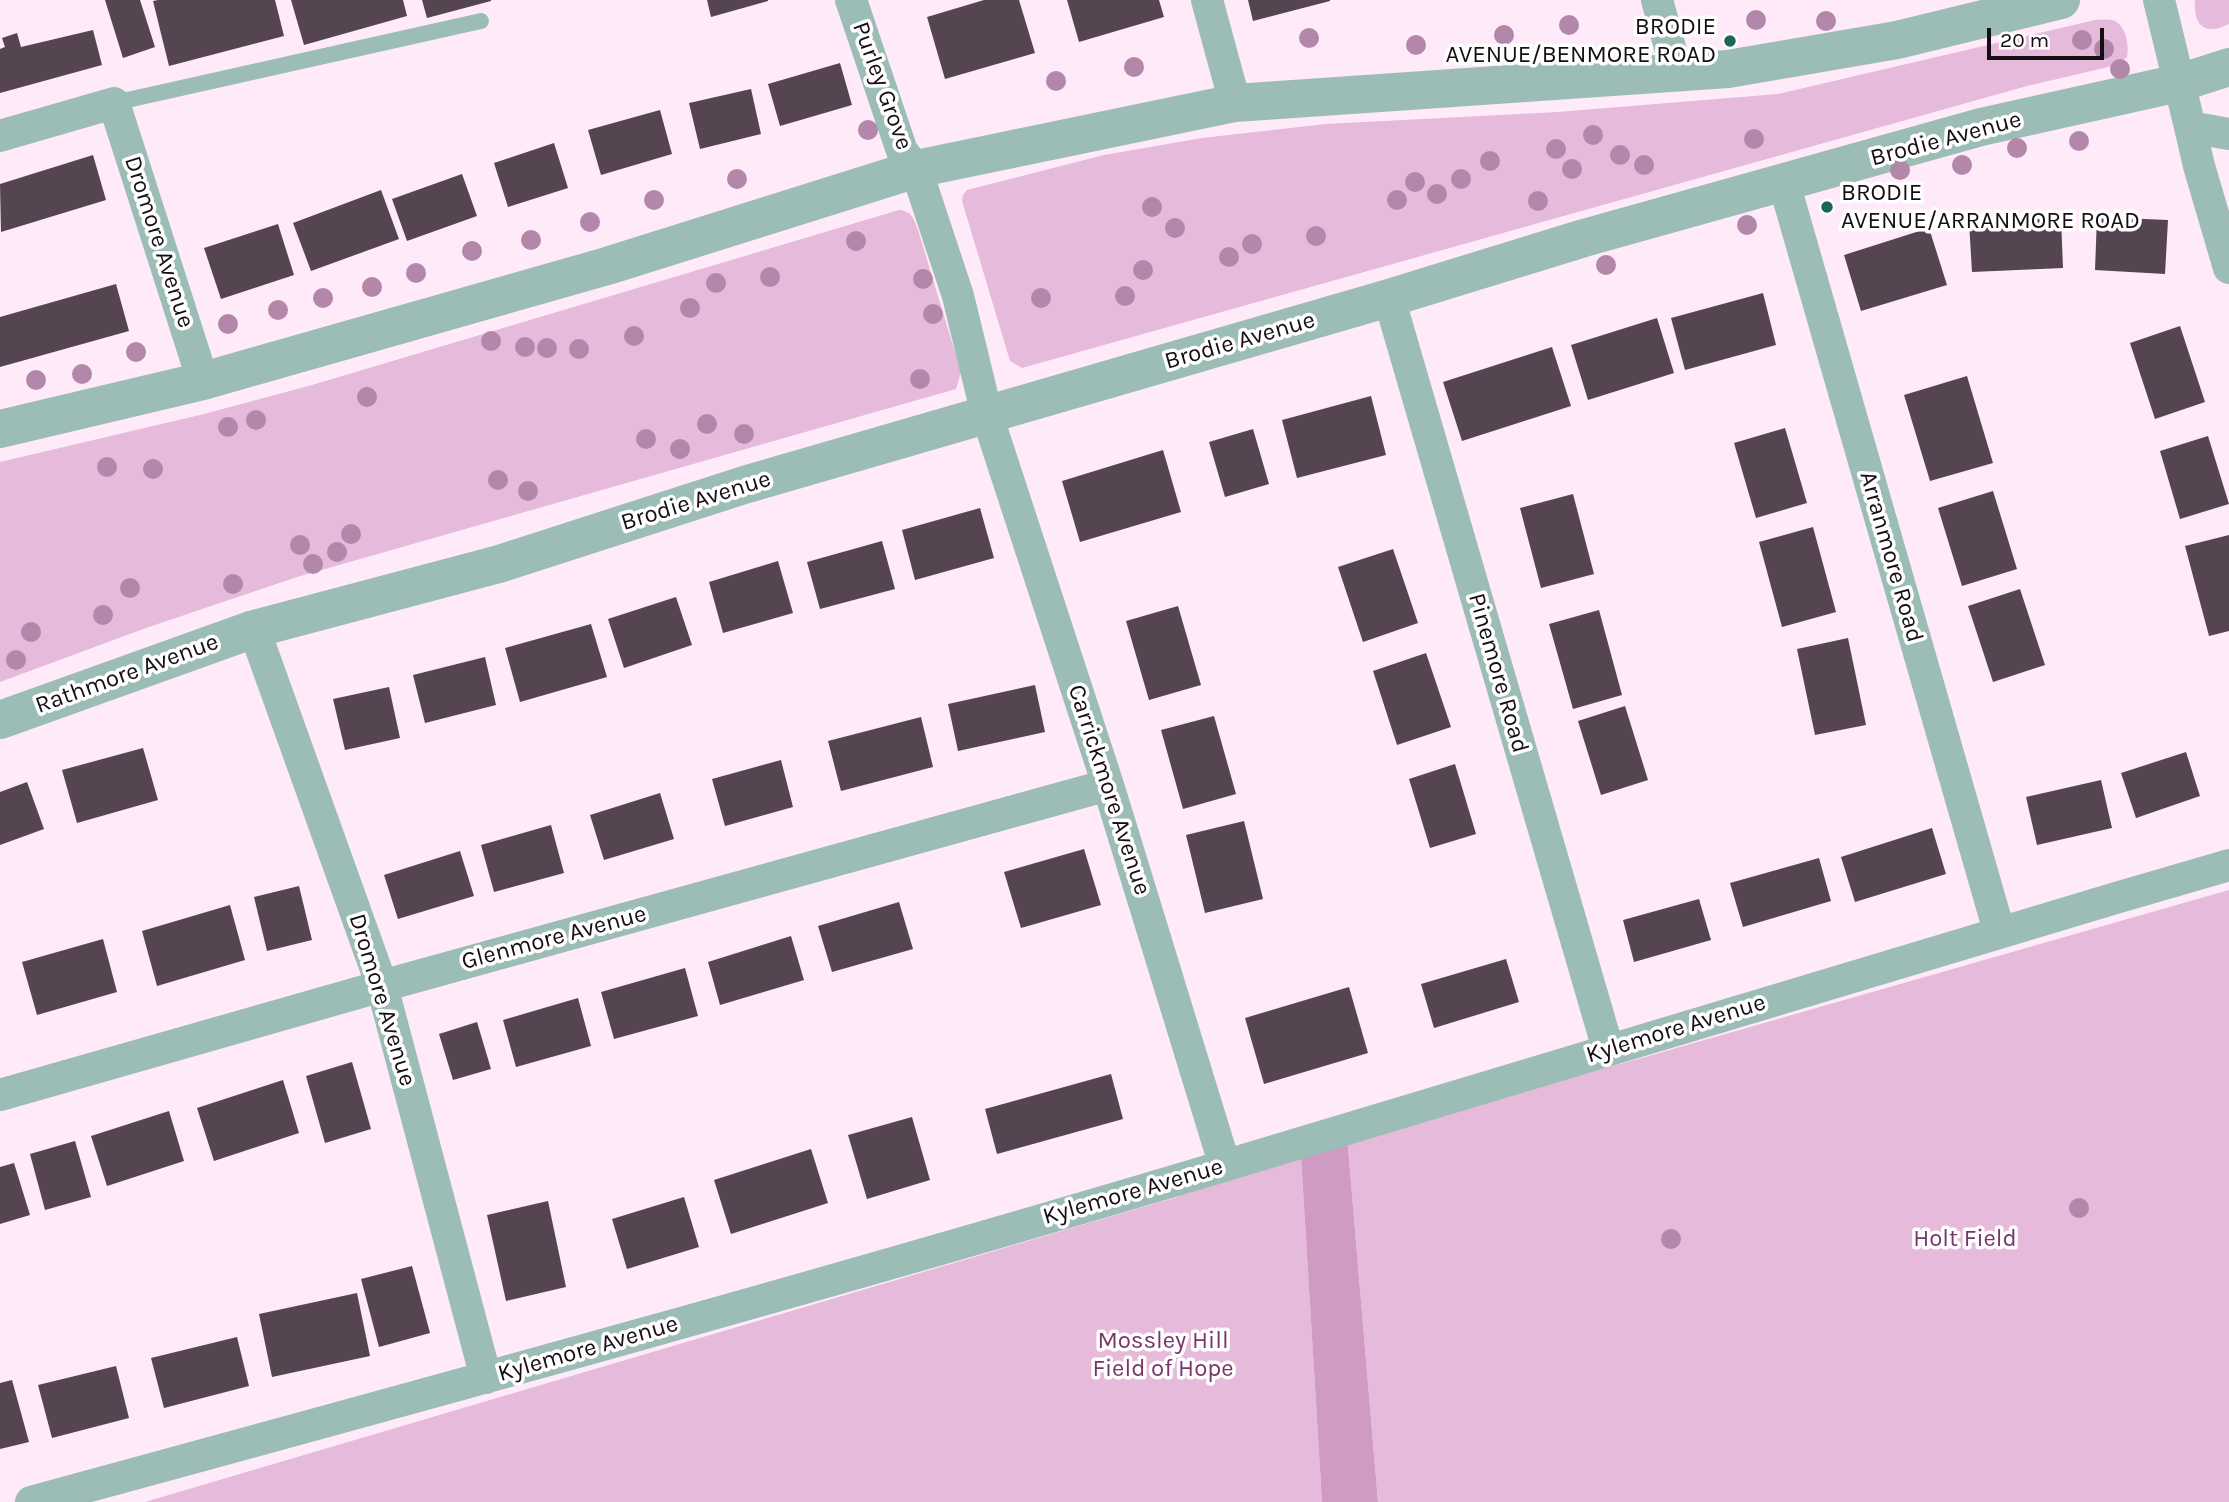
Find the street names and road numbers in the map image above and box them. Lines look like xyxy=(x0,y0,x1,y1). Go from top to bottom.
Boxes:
street label: Purley Grove xyxy=(846,18,918,154)
street label: Brodie Avenue xyxy=(1867,105,2025,173)
street label: Dromore Avenue xyxy=(118,152,200,332)
street label: Brodie Avenue xyxy=(1161,306,1319,376)
street label: Brodie Avenue xyxy=(618,465,774,537)
street label: Arranmore Road xyxy=(1853,468,1929,646)
street label: Pinemore Road xyxy=(1461,590,1535,756)
street label: Rathmore Avenue xyxy=(32,628,222,720)
street label: Carrickmore Avenue xyxy=(1061,681,1157,899)
street label: Glenmore Avenue xyxy=(458,899,650,977)
street label: Dromore Avenue xyxy=(342,910,422,1090)
street label: Kylemore Avenue xyxy=(1583,988,1769,1070)
street label: Kylemore Avenue xyxy=(1040,1153,1226,1231)
street label: Kylemore Avenue xyxy=(495,1310,681,1388)

